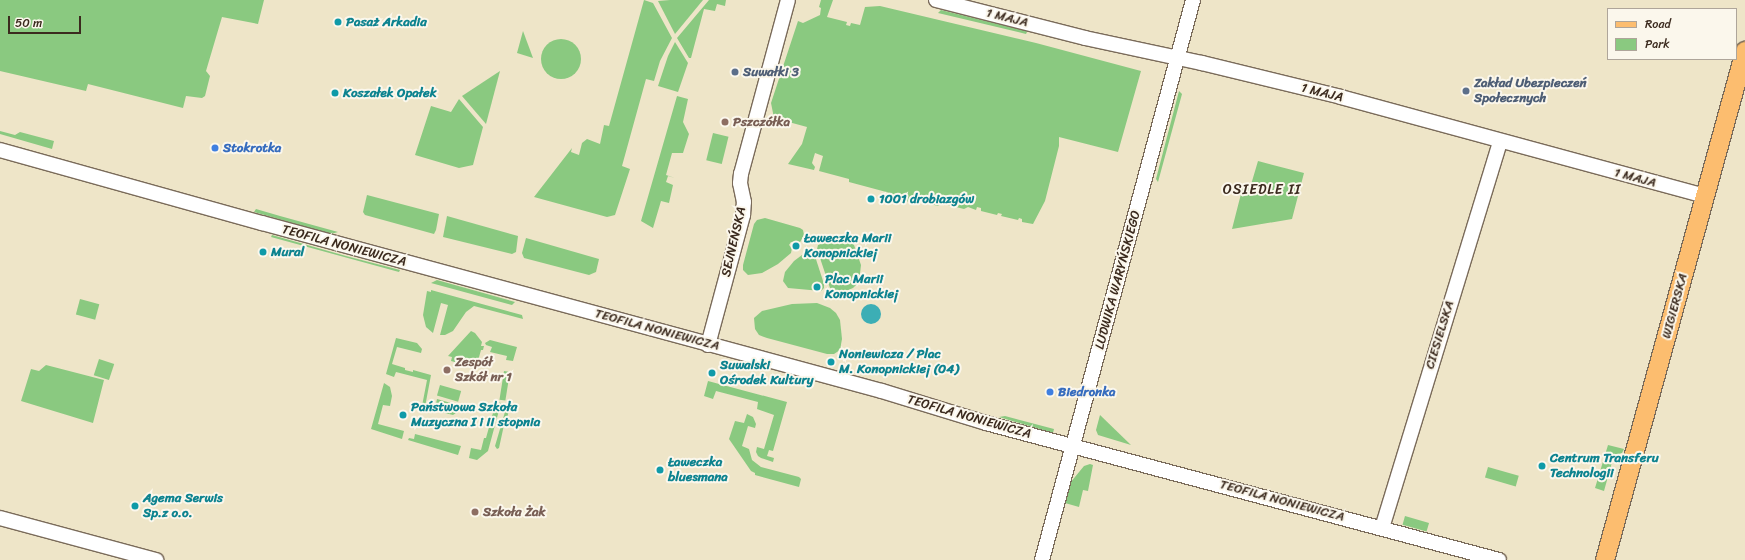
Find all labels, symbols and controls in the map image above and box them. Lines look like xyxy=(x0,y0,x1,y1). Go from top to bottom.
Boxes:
street label: 1 MAJA xyxy=(984,5,1030,31)
scale bar xyxy=(10,8,83,34)
legend xyxy=(1607,8,1737,60)
text: 50 m xyxy=(15,12,42,34)
text: Road xyxy=(1645,13,1671,35)
place label: Pasaż Arkadia xyxy=(346,14,427,30)
marker: Pasaż Arkadia xyxy=(333,17,343,27)
text: Park xyxy=(1645,33,1670,55)
place label: Suwałki 3 xyxy=(743,64,799,80)
marker: Suwałki 3 xyxy=(730,67,740,77)
place label: Zakład Ubezpieczeń Społecznych xyxy=(1474,76,1587,107)
street label: 1 MAJA xyxy=(1299,80,1345,106)
place label: Koszałek Opałek xyxy=(343,85,437,101)
marker: Zakład Ubezpieczeń Społecznych xyxy=(1461,86,1471,96)
marker: Koszałek Opałek xyxy=(330,88,340,98)
place label: Pszczółka xyxy=(733,114,790,130)
marker: Pszczółka xyxy=(720,117,730,127)
place label: Stokrotka xyxy=(223,140,281,156)
marker: Stokrotka xyxy=(210,143,220,153)
street label: 1 MAJA xyxy=(1612,165,1658,191)
district label: OSIEDLE II xyxy=(1224,182,1300,198)
place label: 1001 drobiazgów xyxy=(879,191,974,207)
marker: 1001 drobiazgów xyxy=(866,194,876,204)
street label: SEJNEŃSKA xyxy=(718,205,750,279)
street label: LUDWIKA WARYŃSKIEGO xyxy=(1092,209,1144,351)
street label: TEOFILA NONIEWICZA xyxy=(280,222,408,270)
place label: Ławeczka Marii Konopnickiej xyxy=(804,231,891,262)
marker: Ławeczka Marii Konopnickiej xyxy=(791,241,801,251)
place label: Mural xyxy=(271,244,304,260)
marker: Mural xyxy=(258,247,268,257)
place label: Plac Marii Konopnickiej xyxy=(825,272,898,303)
street label: WIGIERSKA xyxy=(1659,272,1691,340)
marker: Plac Marii Konopnickiej xyxy=(812,282,822,292)
street label: CIESIELSKA xyxy=(1422,299,1458,371)
street label: TEOFILA NONIEWICZA xyxy=(593,306,721,354)
place label: Noniewicza / Plac M. Konopnickiej (04) xyxy=(839,347,959,378)
place label: Zespół Szkół nr 1 xyxy=(455,355,512,386)
marker: Noniewicza / Plac M. Konopnickiej (04) xyxy=(826,357,836,367)
place label: Suwalski Ośrodek Kultury xyxy=(720,358,813,389)
marker: Zespół Szkół nr 1 xyxy=(442,365,452,375)
marker: Suwalski Ośrodek Kultury xyxy=(707,368,717,378)
place label: Biedronka xyxy=(1058,384,1116,400)
marker: Biedronka xyxy=(1045,387,1055,397)
street label: TEOFILA NONIEWICZA xyxy=(905,392,1033,442)
place label: Państwowa Szkoła Muzyczna I i II stopnia xyxy=(411,400,541,431)
marker: Państwowa Szkoła Muzyczna I i II stopnia xyxy=(398,410,408,420)
place label: Centrum Transferu Technologii xyxy=(1550,451,1658,482)
place label: Ławeczka bluesmana xyxy=(668,455,728,486)
marker: Centrum Transferu Technologii xyxy=(1537,461,1547,471)
marker: Ławeczka bluesmana xyxy=(655,465,665,475)
street label: TEOFILA NONIEWICZA xyxy=(1218,477,1346,525)
place label: Agema Serwis Sp.z o.o. xyxy=(143,491,223,522)
marker: Agema Serwis Sp.z o.o. xyxy=(130,501,140,511)
place label: Szkoła Żak xyxy=(483,504,546,520)
marker: Szkoła Żak xyxy=(470,507,480,517)

